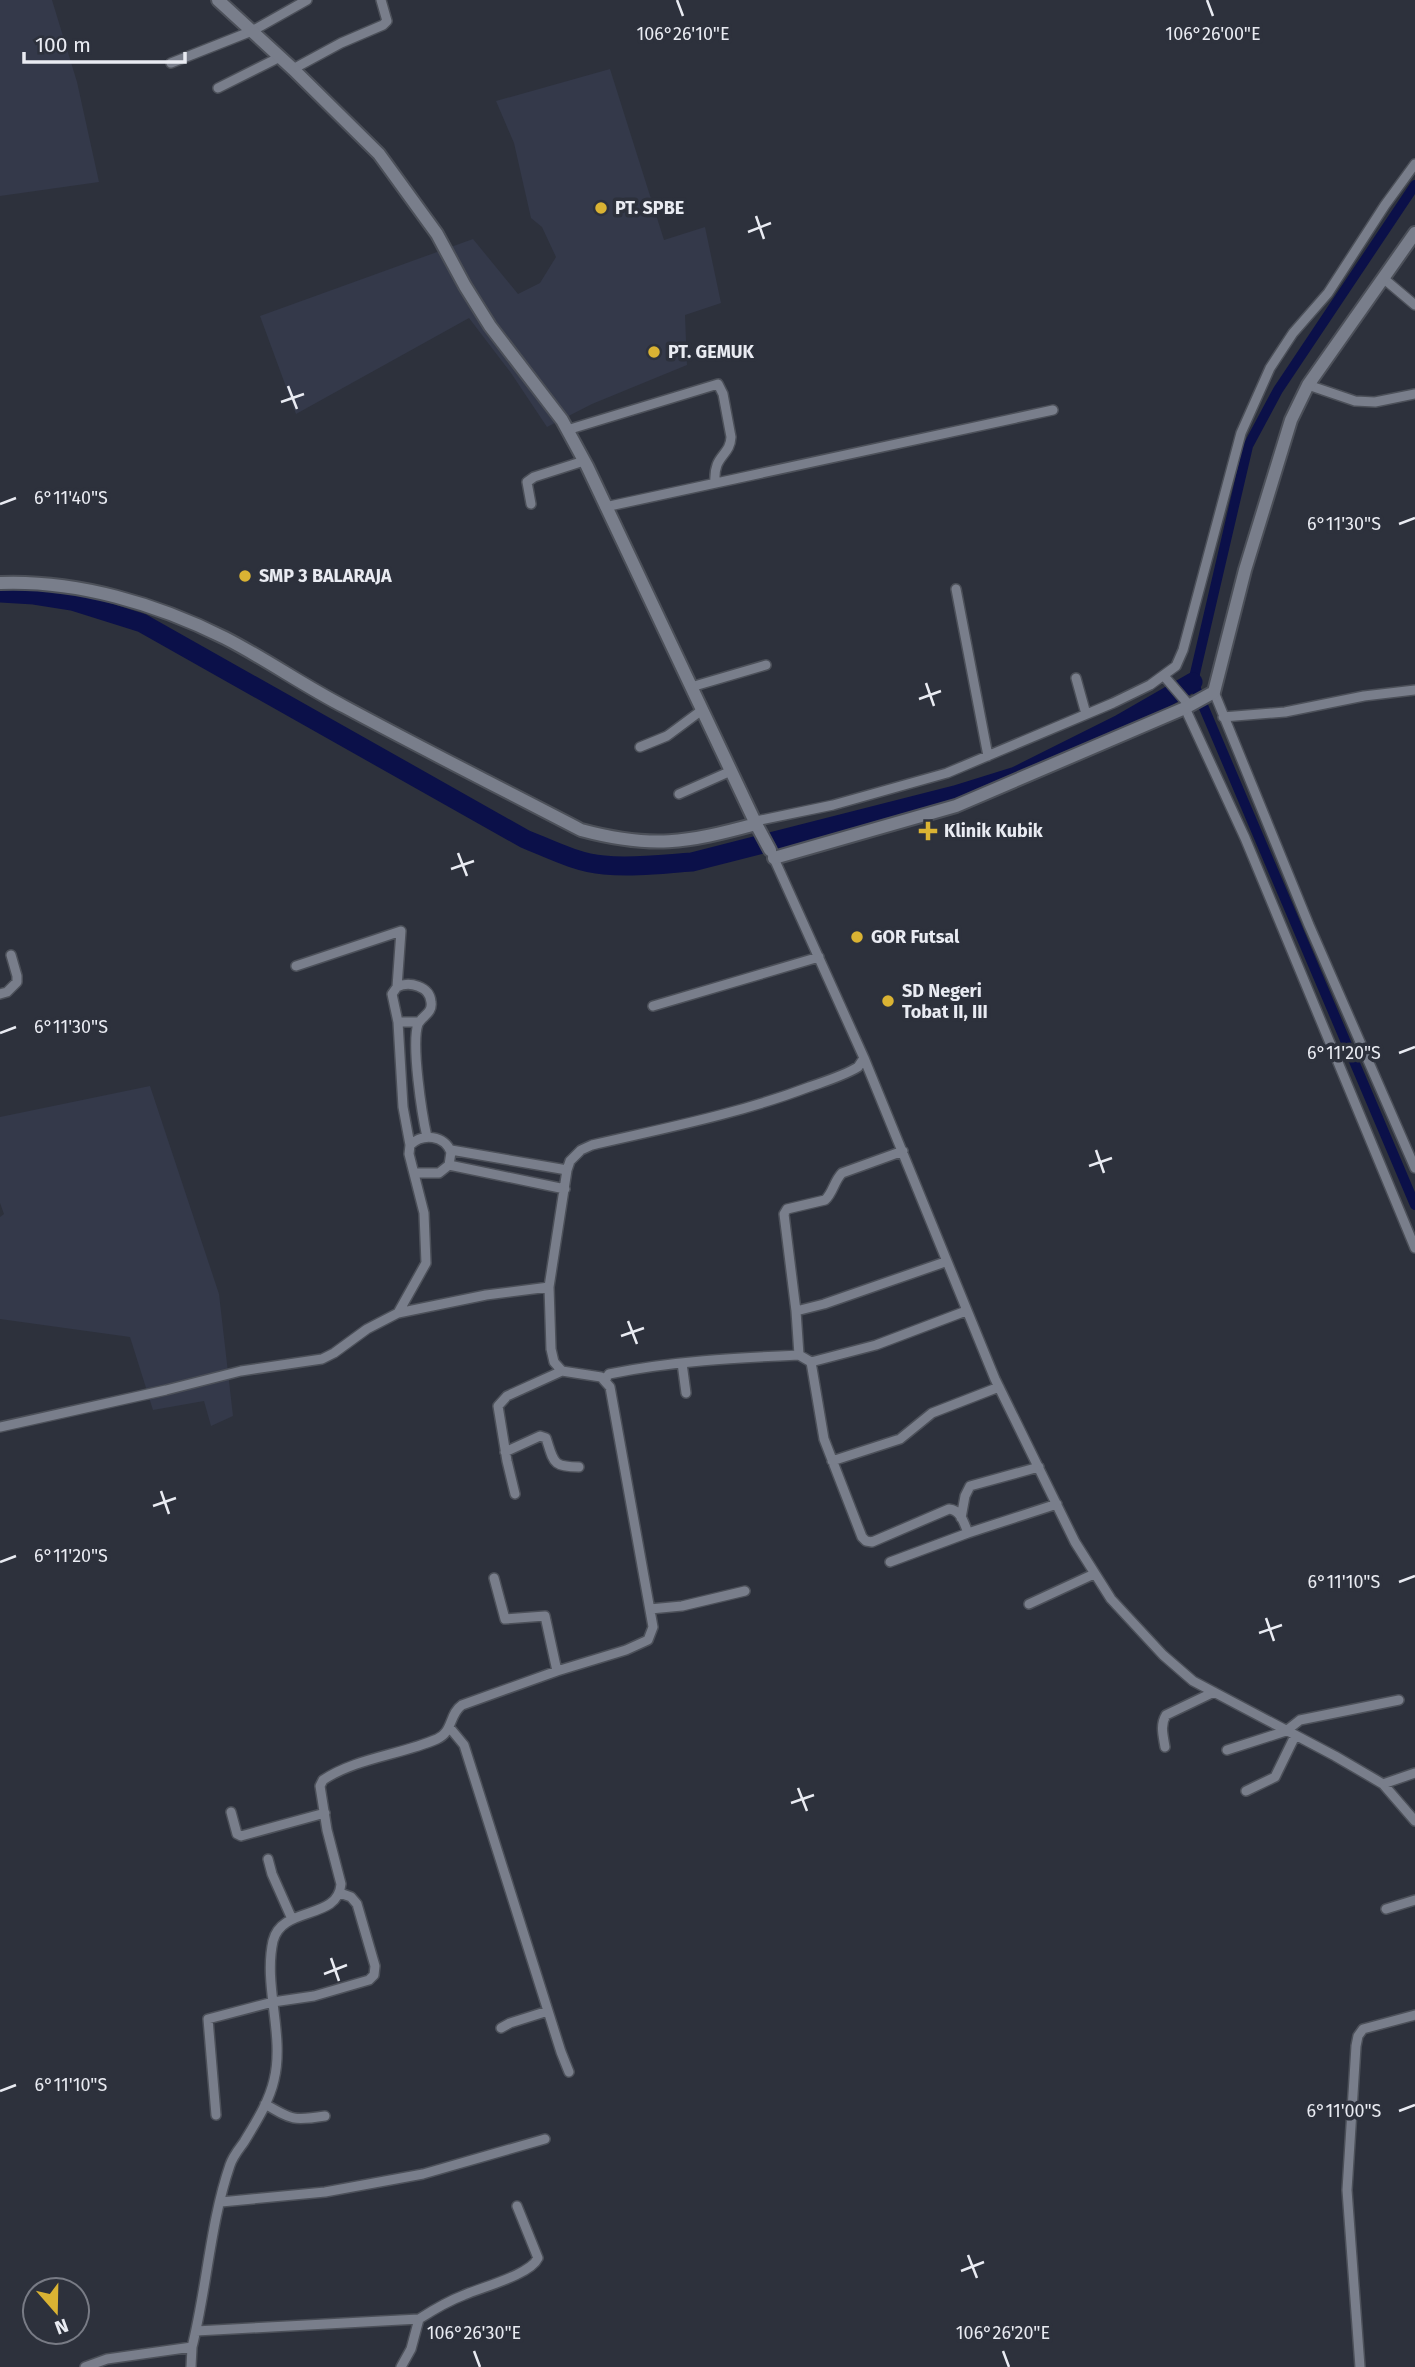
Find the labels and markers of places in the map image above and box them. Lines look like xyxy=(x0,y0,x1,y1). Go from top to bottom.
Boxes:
place label: PT. SPBE xyxy=(615,197,684,219)
marker: PT. SPBE xyxy=(593,200,609,216)
place label: PT. GEMUK xyxy=(668,341,755,363)
marker: PT. GEMUK xyxy=(646,344,662,360)
place label: SMP 3 BALARAJA xyxy=(259,565,392,587)
marker: SMP 3 BALARAJA xyxy=(237,568,253,584)
place label: Klinik Kubik xyxy=(944,820,1044,842)
marker: Klinik Kubik xyxy=(918,821,938,841)
place label: GOR Futsal xyxy=(871,926,960,948)
marker: GOR Futsal xyxy=(849,929,865,945)
place label: SD Negeri Tobat II, III xyxy=(902,980,988,1023)
marker: SD Negeri Tobat II, III xyxy=(880,993,896,1009)

